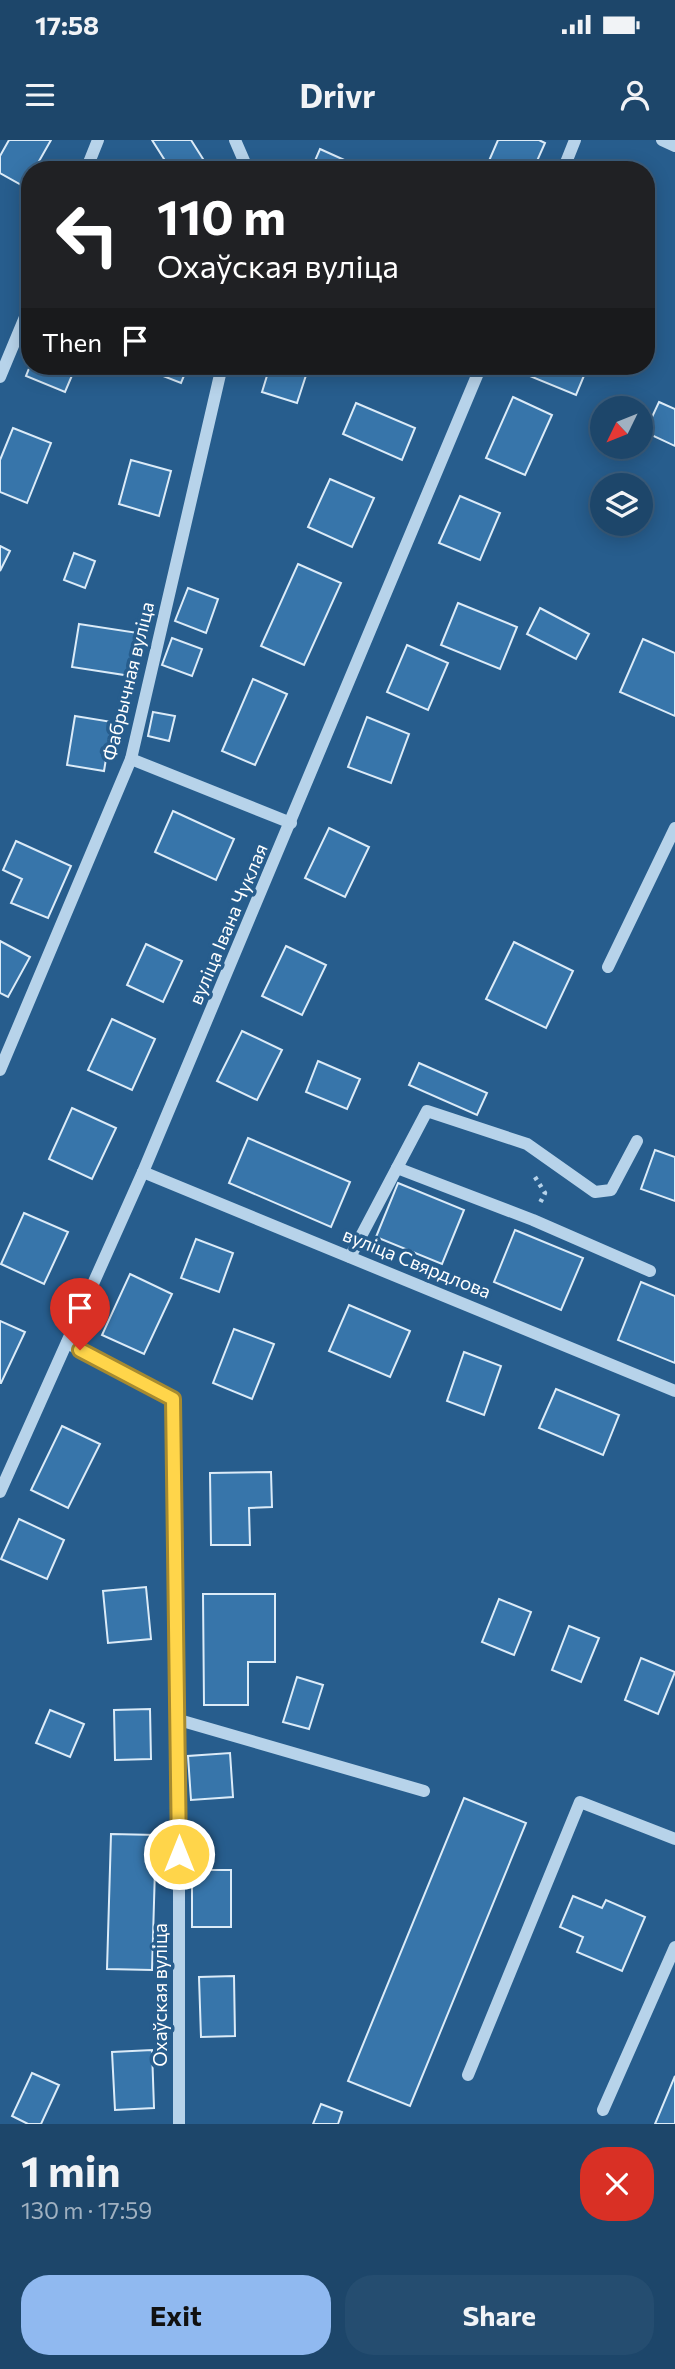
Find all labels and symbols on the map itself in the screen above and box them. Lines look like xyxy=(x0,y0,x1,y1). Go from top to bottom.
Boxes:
north arrow xyxy=(590,396,653,458)
street label: Фабрычная вуліца xyxy=(97,599,158,763)
street label: вуліца Івана Чуклая xyxy=(183,840,272,1008)
street label: вуліца Свярдлова xyxy=(340,1222,495,1303)
pin xyxy=(50,1278,110,1350)
position arrow xyxy=(142,1817,216,1891)
street label: Охаўская вуліца xyxy=(148,1923,171,2067)

